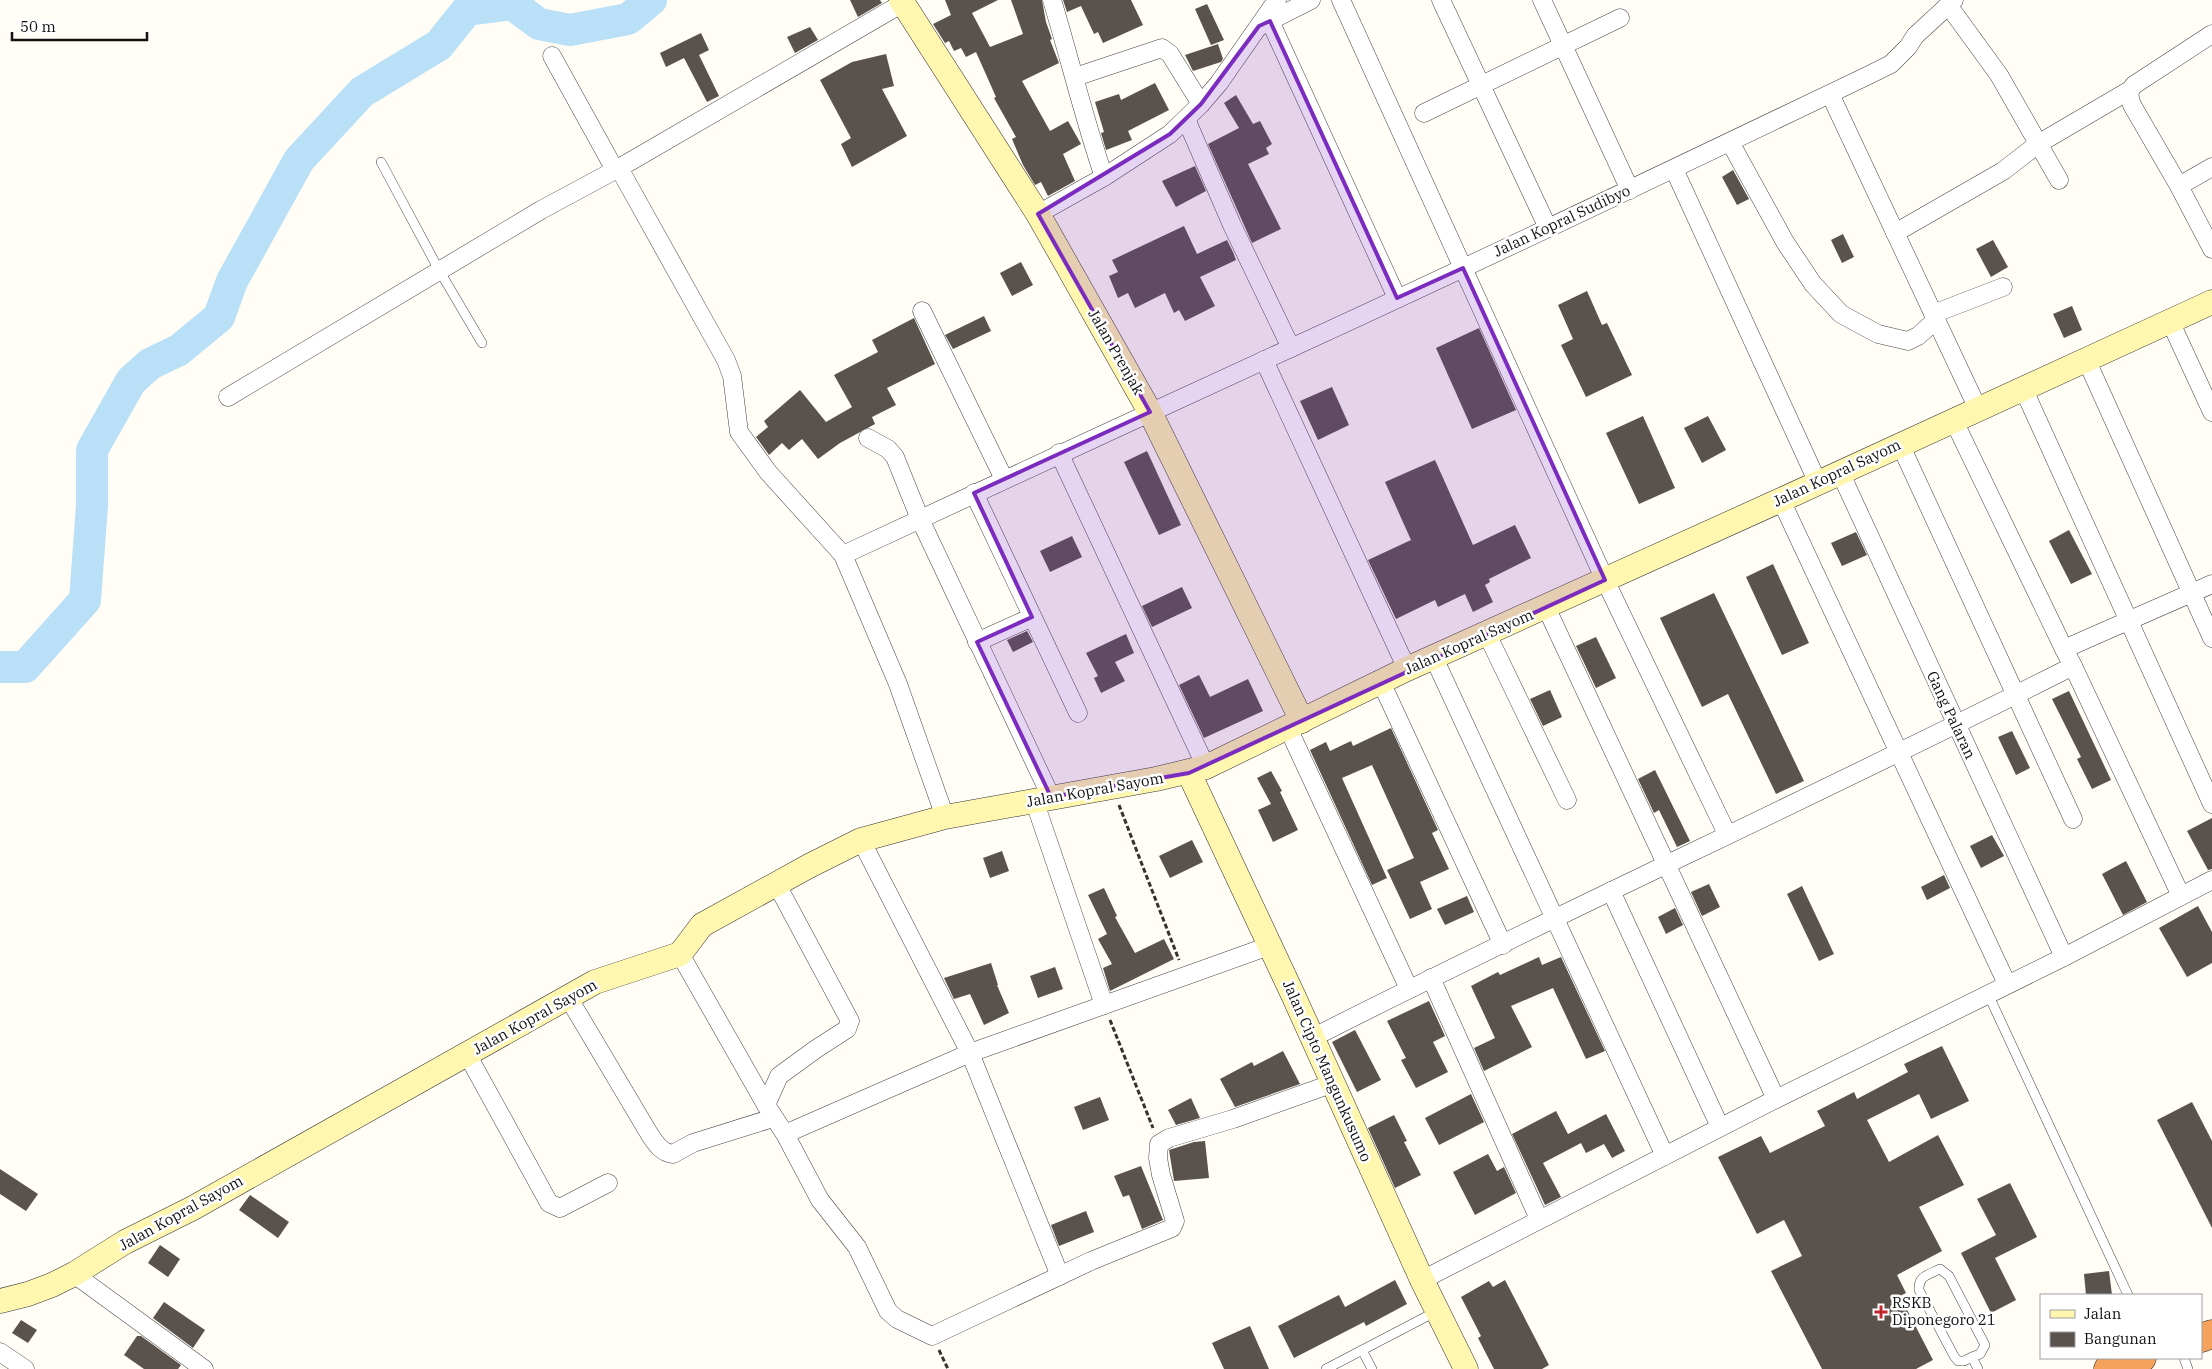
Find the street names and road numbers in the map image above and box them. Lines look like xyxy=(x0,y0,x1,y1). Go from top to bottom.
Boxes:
street label: Jalan Kopral Sudibyo xyxy=(1490,181,1633,261)
street label: Jalan Prenjak xyxy=(1084,306,1149,398)
street label: Jalan Kopral Sayom xyxy=(1770,435,1904,511)
street label: Jalan Kopral Sayom xyxy=(1401,605,1536,678)
street label: Gang Palaran xyxy=(1923,668,1980,762)
street label: Jalan Kopral Sayom xyxy=(1025,768,1165,811)
street label: Jalan Kopral Sayom xyxy=(469,975,600,1059)
street label: Jalan Cipto Mangunkusumo xyxy=(1279,977,1376,1165)
street label: Jalan Kopral Sayom xyxy=(115,1171,246,1255)

